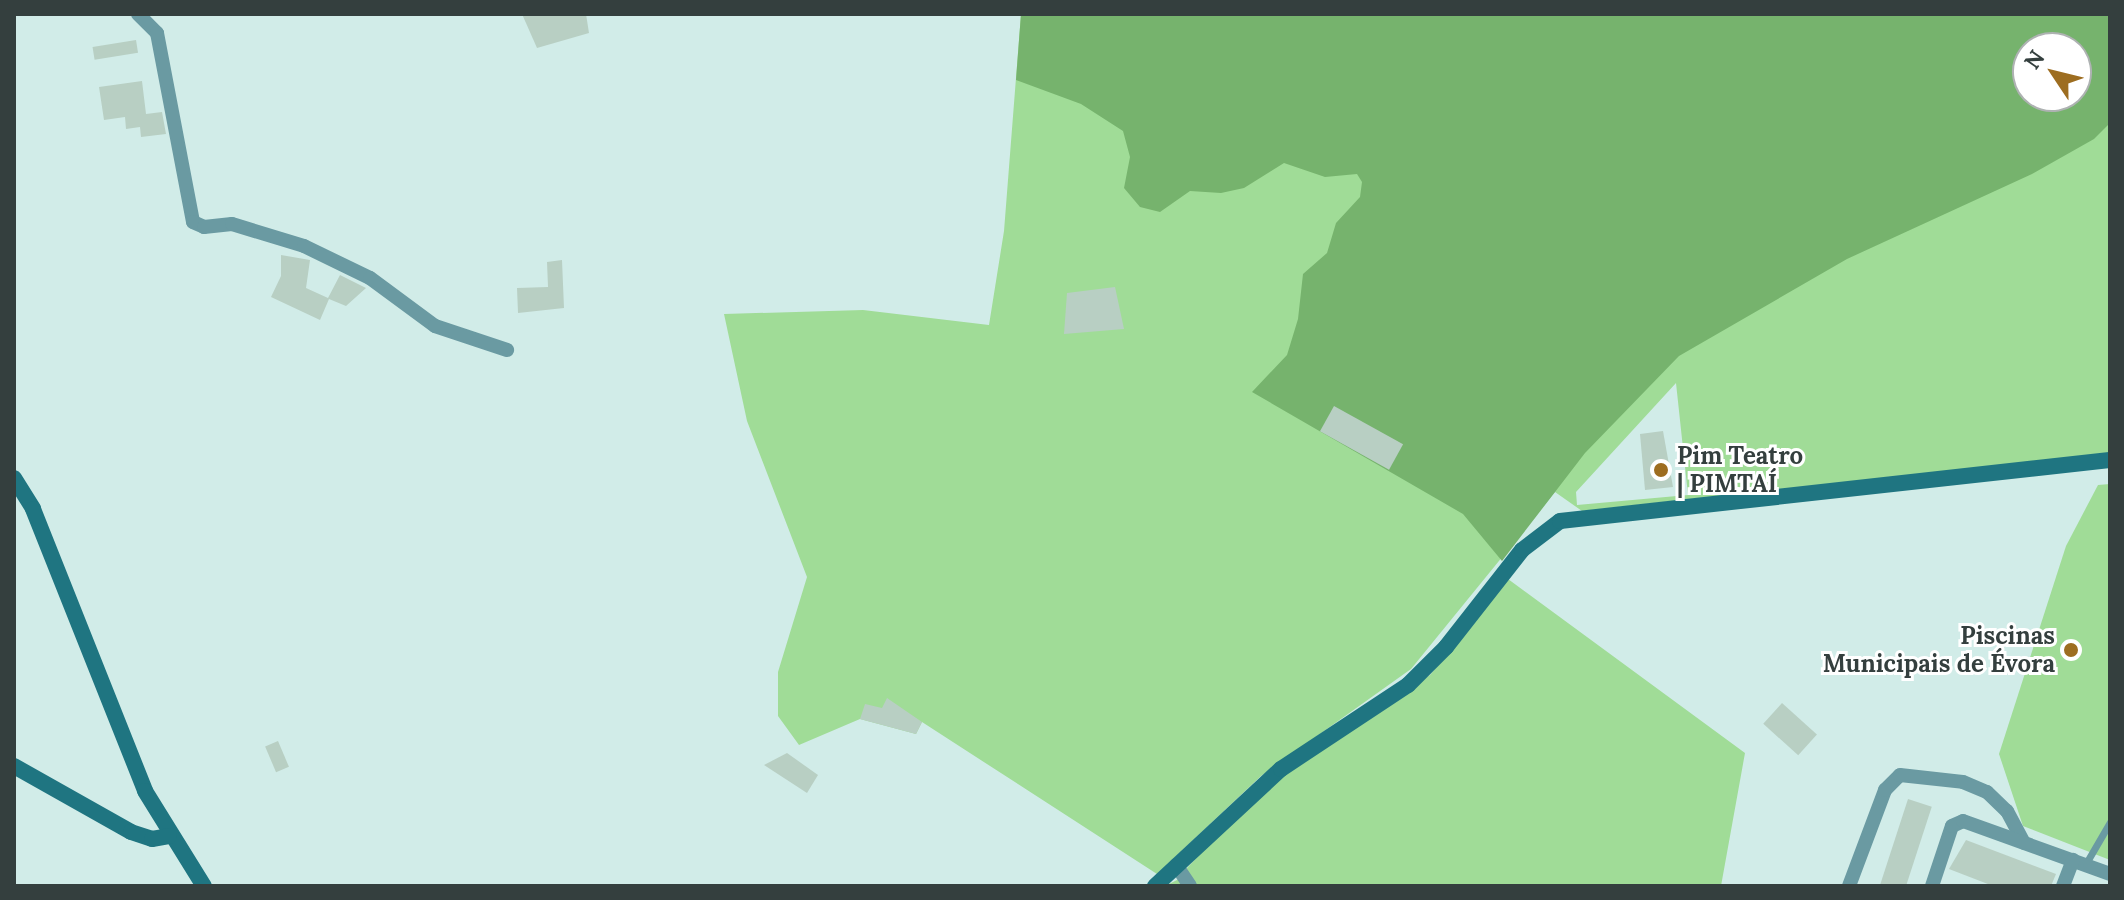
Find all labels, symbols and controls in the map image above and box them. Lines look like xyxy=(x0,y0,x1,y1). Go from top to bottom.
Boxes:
north arrow xyxy=(2012,32,2092,112)
text: N xyxy=(2018,44,2050,74)
place label: Pim Teatro | PIMTAÍ xyxy=(1677,442,1803,498)
marker: Pim Teatro | PIMTAÍ xyxy=(1652,461,1670,479)
place label: Piscinas Municipais de Évora xyxy=(1823,622,2055,678)
marker: Piscinas Municipais de Évora xyxy=(2062,641,2080,659)

